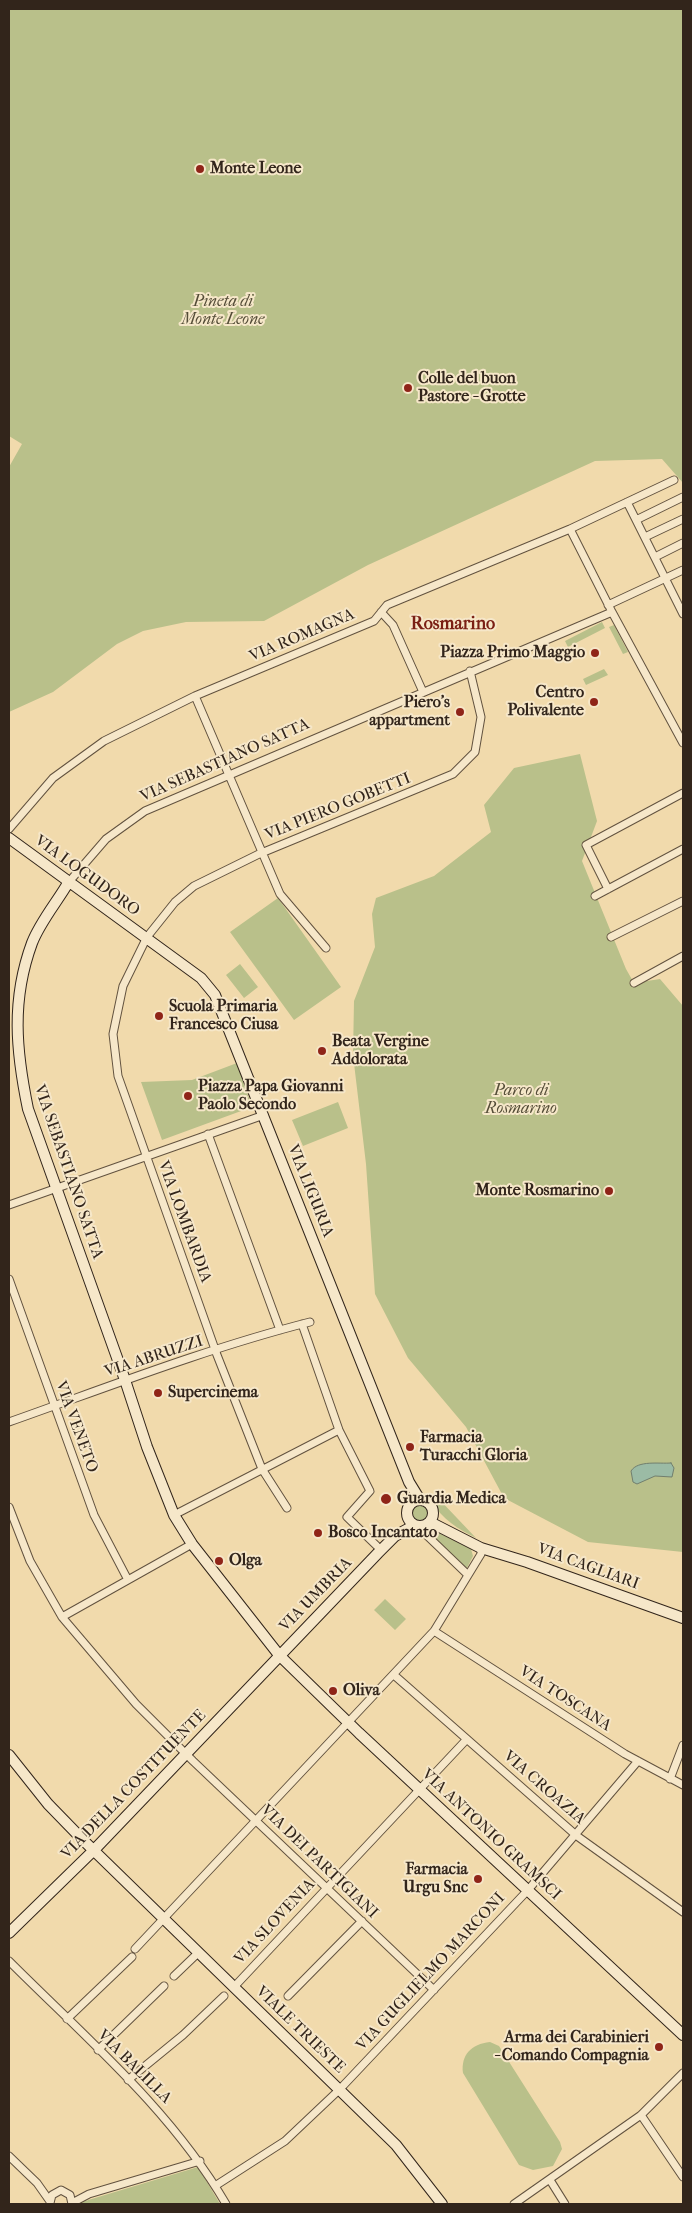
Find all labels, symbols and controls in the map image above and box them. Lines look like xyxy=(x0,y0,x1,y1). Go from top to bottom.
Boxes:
place label: Monte Leone xyxy=(210,159,301,179)
marker: Monte Leone xyxy=(194,163,206,175)
park label: Pineta di Monte Leone xyxy=(181,292,265,330)
place label: Colle del buon Pastore - Grotte xyxy=(418,369,526,407)
marker: Colle del buon Pastore - Grotte xyxy=(402,382,414,394)
street label: VIA ROMAGNA xyxy=(247,605,357,667)
district label: Rosmarino xyxy=(411,614,495,636)
place label: Piazza Primo Maggio xyxy=(440,643,585,663)
marker: Piazza Primo Maggio xyxy=(589,647,601,659)
place label: Centro Polivalente xyxy=(508,683,584,721)
place label: Piero's appartment xyxy=(369,693,450,731)
marker: Centro Polivalente xyxy=(588,696,600,708)
marker: Piero's appartment xyxy=(454,706,466,718)
street label: VIA SEBASTIANO SATTA xyxy=(137,715,313,807)
street label: VIA PIERO GOBETTI xyxy=(262,769,414,845)
street label: VIA LOGUDORO xyxy=(31,831,143,921)
place label: Scuola Primaria Francesco Ciusa xyxy=(169,997,278,1035)
marker: Scuola Primaria Francesco Ciusa xyxy=(153,1010,165,1022)
place label: Beata Vergine Addolorata xyxy=(332,1032,429,1070)
marker: Beata Vergine Addolorata xyxy=(316,1045,328,1057)
place label: Piazza Papa Giovanni Paolo Secondo xyxy=(198,1077,343,1115)
park label: Parco di Rosmarino xyxy=(485,1081,557,1119)
street label: VIA SEBASTIANO SATTA xyxy=(29,1082,107,1262)
marker: Piazza Papa Giovanni Paolo Secondo xyxy=(182,1090,194,1102)
street label: VIA LIGURIA xyxy=(283,1142,337,1240)
street label: VIA LOMBARDIA xyxy=(153,1158,215,1286)
place label: Monte Rosmarino xyxy=(475,1181,599,1201)
marker: Monte Rosmarino xyxy=(603,1185,615,1197)
street label: VIA ABRUZZI xyxy=(102,1332,206,1382)
street label: VIA VENETO xyxy=(51,1379,101,1475)
place label: Supercinema xyxy=(168,1383,258,1403)
marker: Supercinema xyxy=(152,1387,164,1399)
place label: Farmacia Turacchi Gloria xyxy=(420,1428,527,1466)
marker: Farmacia Turacchi Gloria xyxy=(404,1441,416,1453)
place label: Guardia Medica xyxy=(397,1489,506,1509)
marker: Guardia Medica xyxy=(379,1492,393,1506)
place label: Bosco Incantato xyxy=(328,1523,437,1543)
marker: Bosco Incantato xyxy=(312,1527,324,1539)
street label: VIA CAGLIARI xyxy=(535,1540,641,1594)
place label: Olga xyxy=(229,1551,262,1571)
street label: VIA UMBRIA xyxy=(276,1554,356,1636)
marker: Olga xyxy=(213,1555,225,1567)
street label: VIA TOSCANA xyxy=(515,1662,615,1736)
place label: Oliva xyxy=(343,1681,380,1701)
marker: Oliva xyxy=(327,1685,339,1697)
street label: VIA DELLA COSTITUENTE xyxy=(58,1706,210,1864)
street label: VIA CROAZIA xyxy=(499,1747,589,1829)
street label: VIA ANTONIO GRAMSCI xyxy=(417,1765,565,1905)
street label: VIA DEI PARTIGIANI xyxy=(256,1801,382,1923)
place label: Farmacia Urgu Snc xyxy=(403,1860,468,1898)
marker: Farmacia Urgu Snc xyxy=(472,1873,484,1885)
street label: VIA SLOVENIA xyxy=(231,1875,319,1969)
street label: VIA GUGLIELMO MARCONI xyxy=(353,1889,509,2055)
street label: VIALE TRIESTE xyxy=(251,1982,349,2078)
street label: VIA BALILLA xyxy=(93,2026,175,2108)
place label: Arma dei Carabinieri - Comando Compagnia xyxy=(494,2028,649,2066)
marker: Arma dei Carabinieri - Comando Compagnia xyxy=(653,2041,665,2053)

